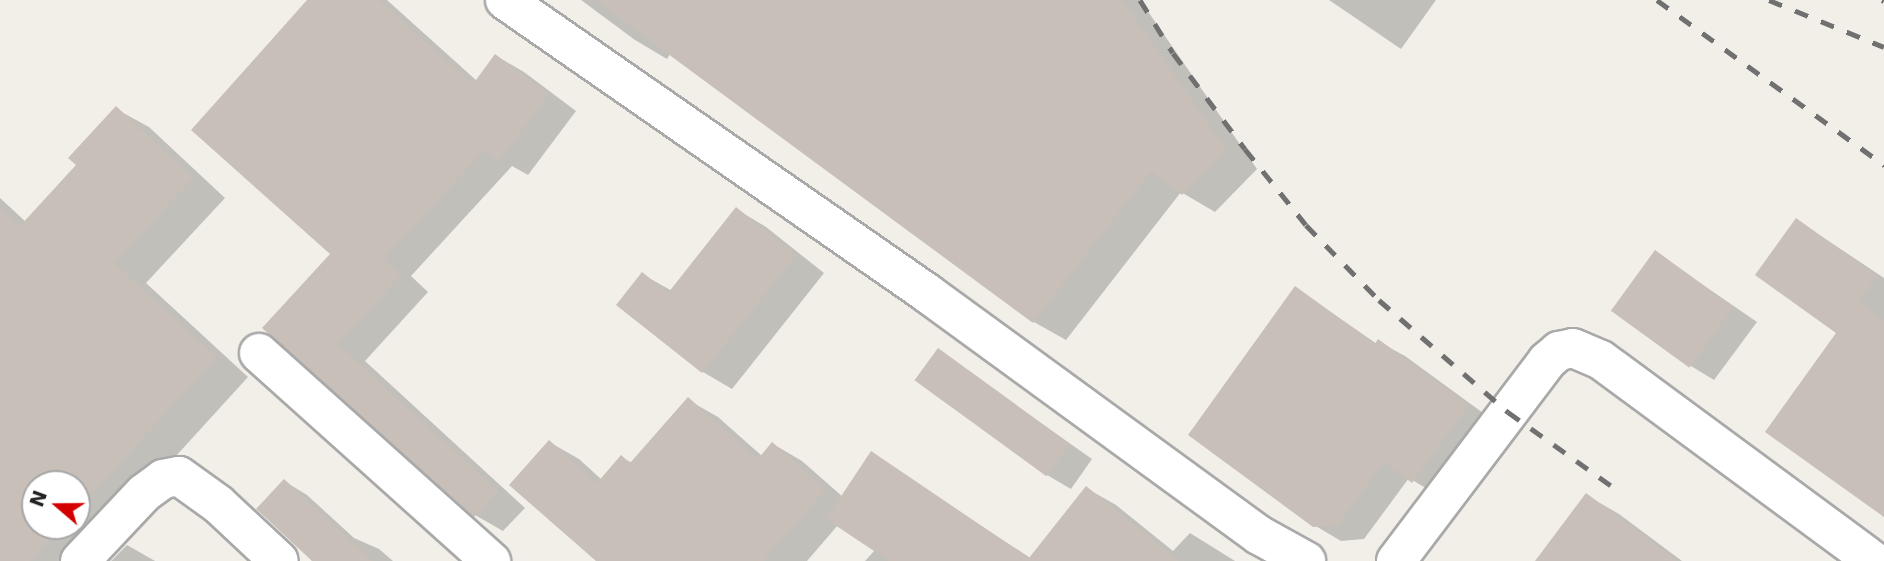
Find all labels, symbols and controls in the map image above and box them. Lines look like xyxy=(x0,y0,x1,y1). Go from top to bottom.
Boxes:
north arrow xyxy=(21,470,91,540)
text: N xyxy=(25,487,51,510)

